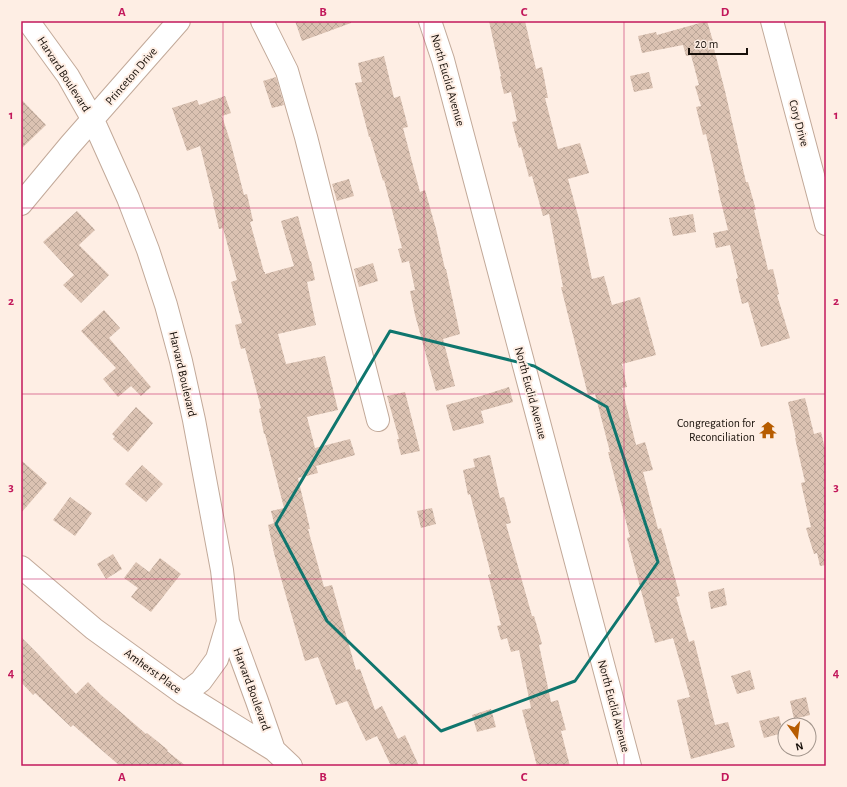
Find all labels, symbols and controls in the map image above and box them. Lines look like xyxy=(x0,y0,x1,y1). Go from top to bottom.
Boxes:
text: A xyxy=(118,6,126,19)
text: B xyxy=(319,6,327,19)
text: C xyxy=(521,6,528,19)
text: D xyxy=(721,6,730,19)
scale bar xyxy=(689,30,747,56)
street label: North Euclid Avenue xyxy=(429,33,467,127)
street label: Harvard Boulevard xyxy=(35,34,93,114)
text: 20 m xyxy=(695,38,718,50)
street label: Princeton Drive xyxy=(103,45,159,107)
street label: Cory Drive xyxy=(786,98,811,148)
text: 1 xyxy=(9,109,13,122)
text: 1 xyxy=(834,109,838,122)
text: 2 xyxy=(8,295,14,308)
text: 2 xyxy=(833,295,839,308)
street label: Harvard Boulevard xyxy=(167,330,199,418)
street label: North Euclid Avenue xyxy=(513,346,549,440)
place label: Congregation for Reconciliation xyxy=(677,417,755,443)
temple icon: Congregation for Reconciliation xyxy=(758,420,778,440)
text: 3 xyxy=(8,481,14,494)
text: 3 xyxy=(833,481,839,494)
street label: Amherst Place xyxy=(122,646,184,696)
street label: Harvard Boulevard xyxy=(231,646,273,732)
street label: North Euclid Avenue xyxy=(596,659,632,753)
text: 4 xyxy=(8,667,15,680)
text: 4 xyxy=(833,667,840,680)
north arrow xyxy=(777,717,817,757)
text: N xyxy=(794,740,804,752)
text: A xyxy=(118,771,126,784)
text: B xyxy=(319,771,327,784)
text: C xyxy=(521,771,528,784)
text: D xyxy=(721,771,730,784)

